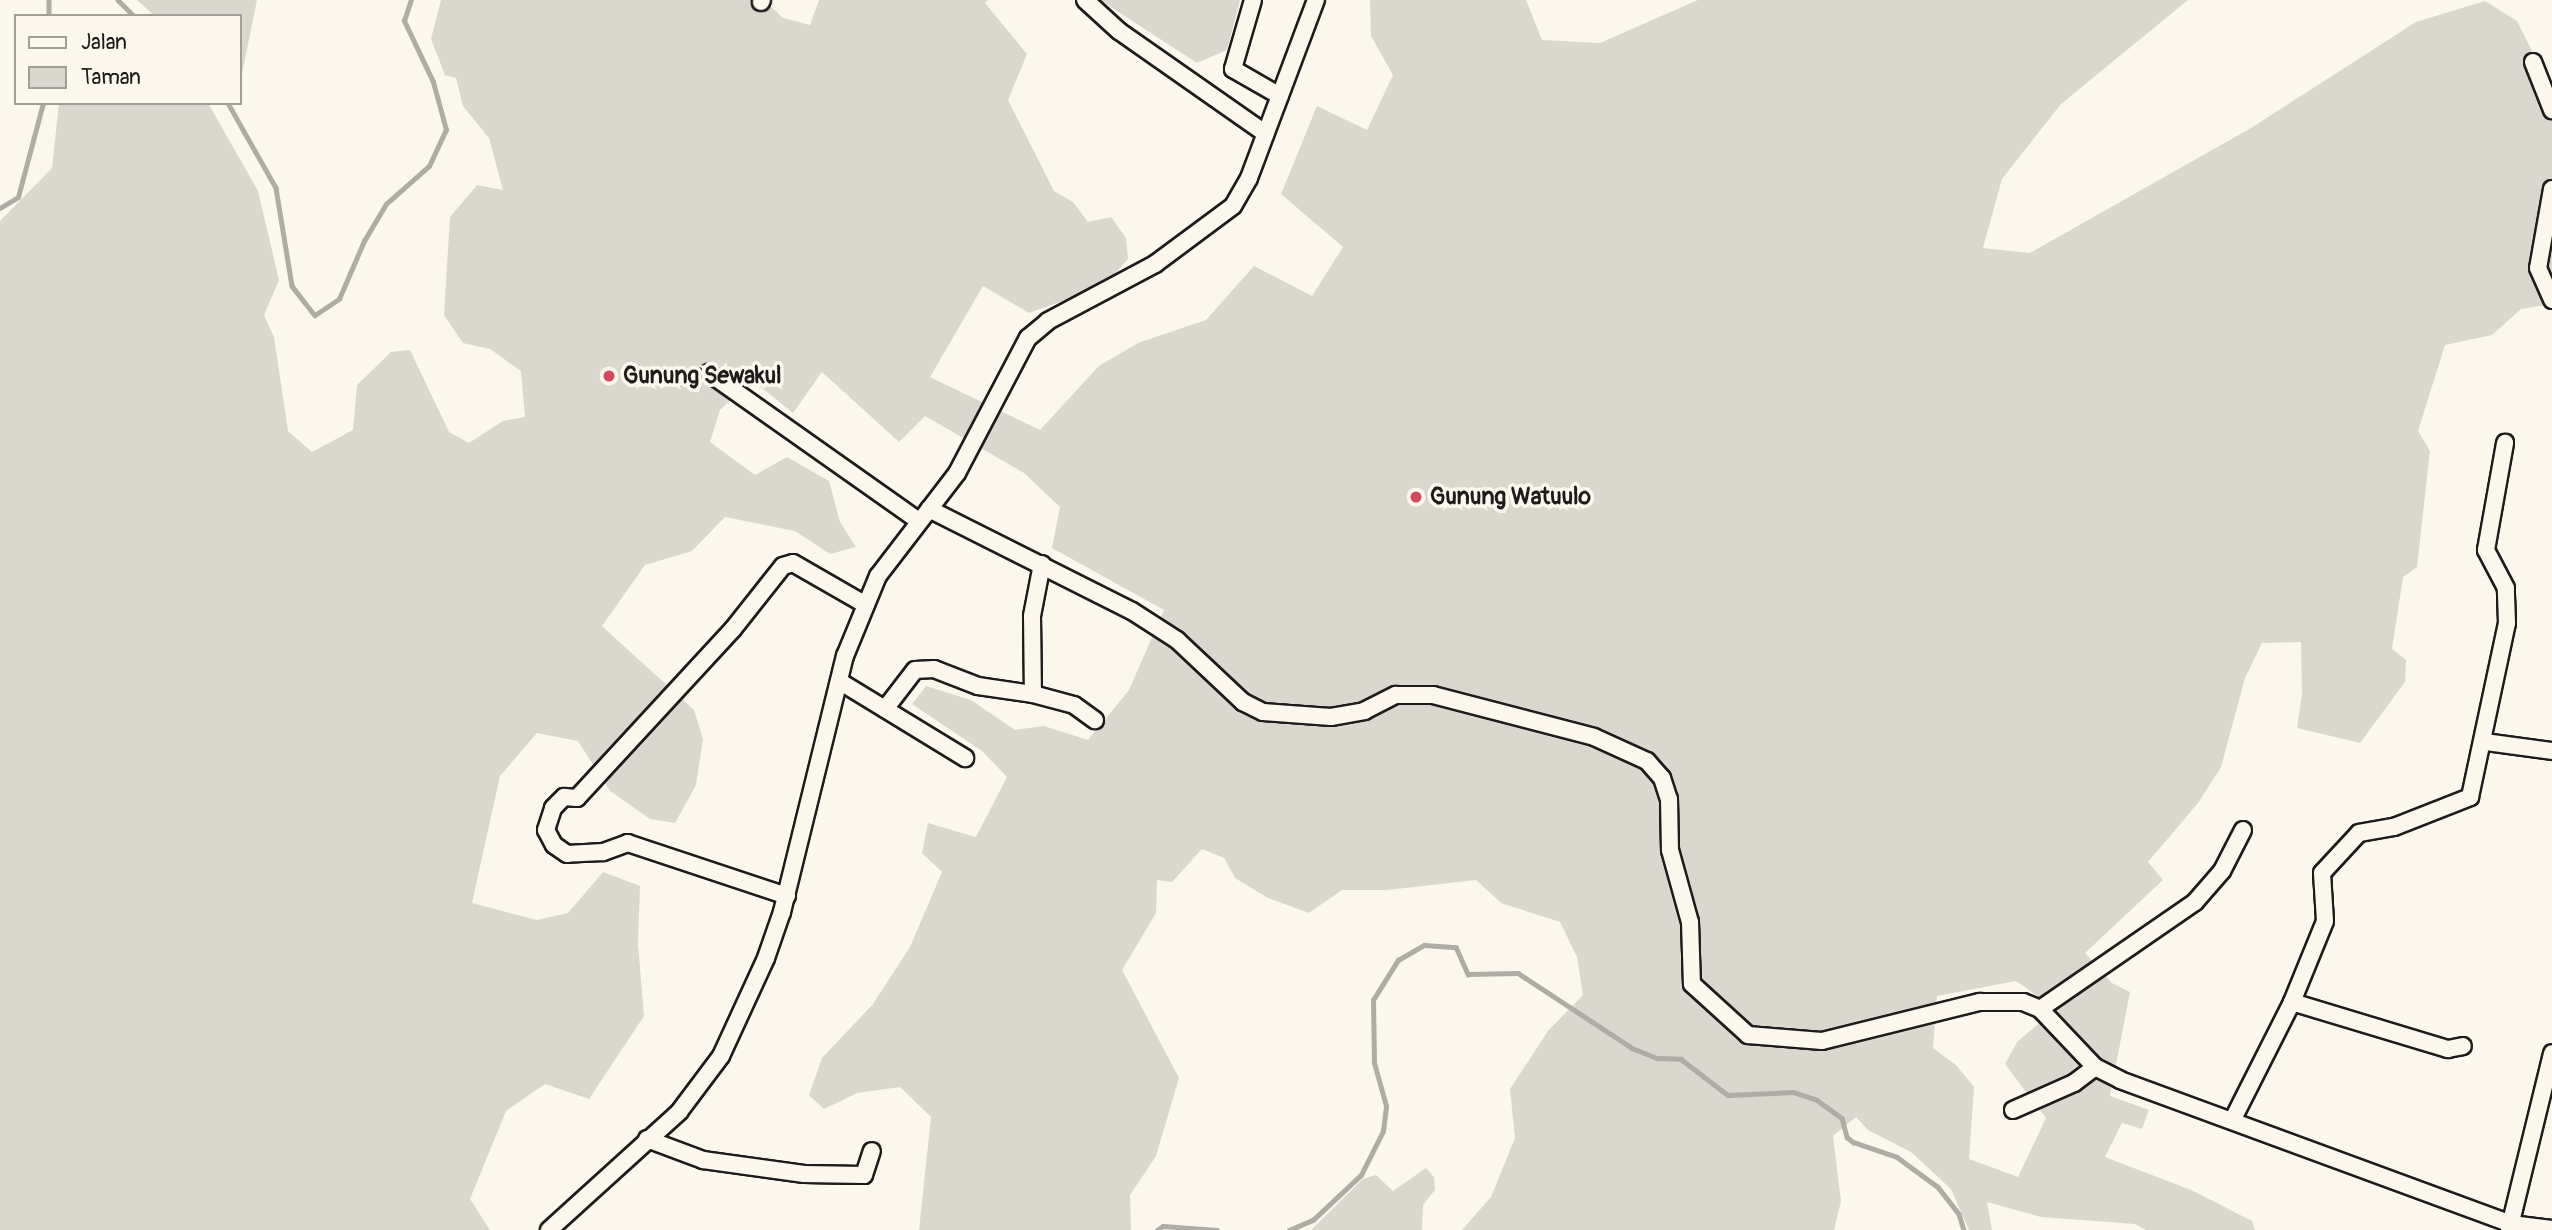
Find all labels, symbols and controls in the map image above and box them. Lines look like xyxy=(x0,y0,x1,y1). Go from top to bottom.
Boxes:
legend xyxy=(14,14,242,105)
text: Jalan xyxy=(81,29,127,56)
text: Taman xyxy=(81,64,141,91)
place label: Gunung Sewakul xyxy=(623,362,782,390)
marker: Gunung Sewakul xyxy=(601,368,617,384)
place label: Gunung Watuulo xyxy=(1430,483,1591,511)
marker: Gunung Watuulo xyxy=(1408,489,1424,505)

